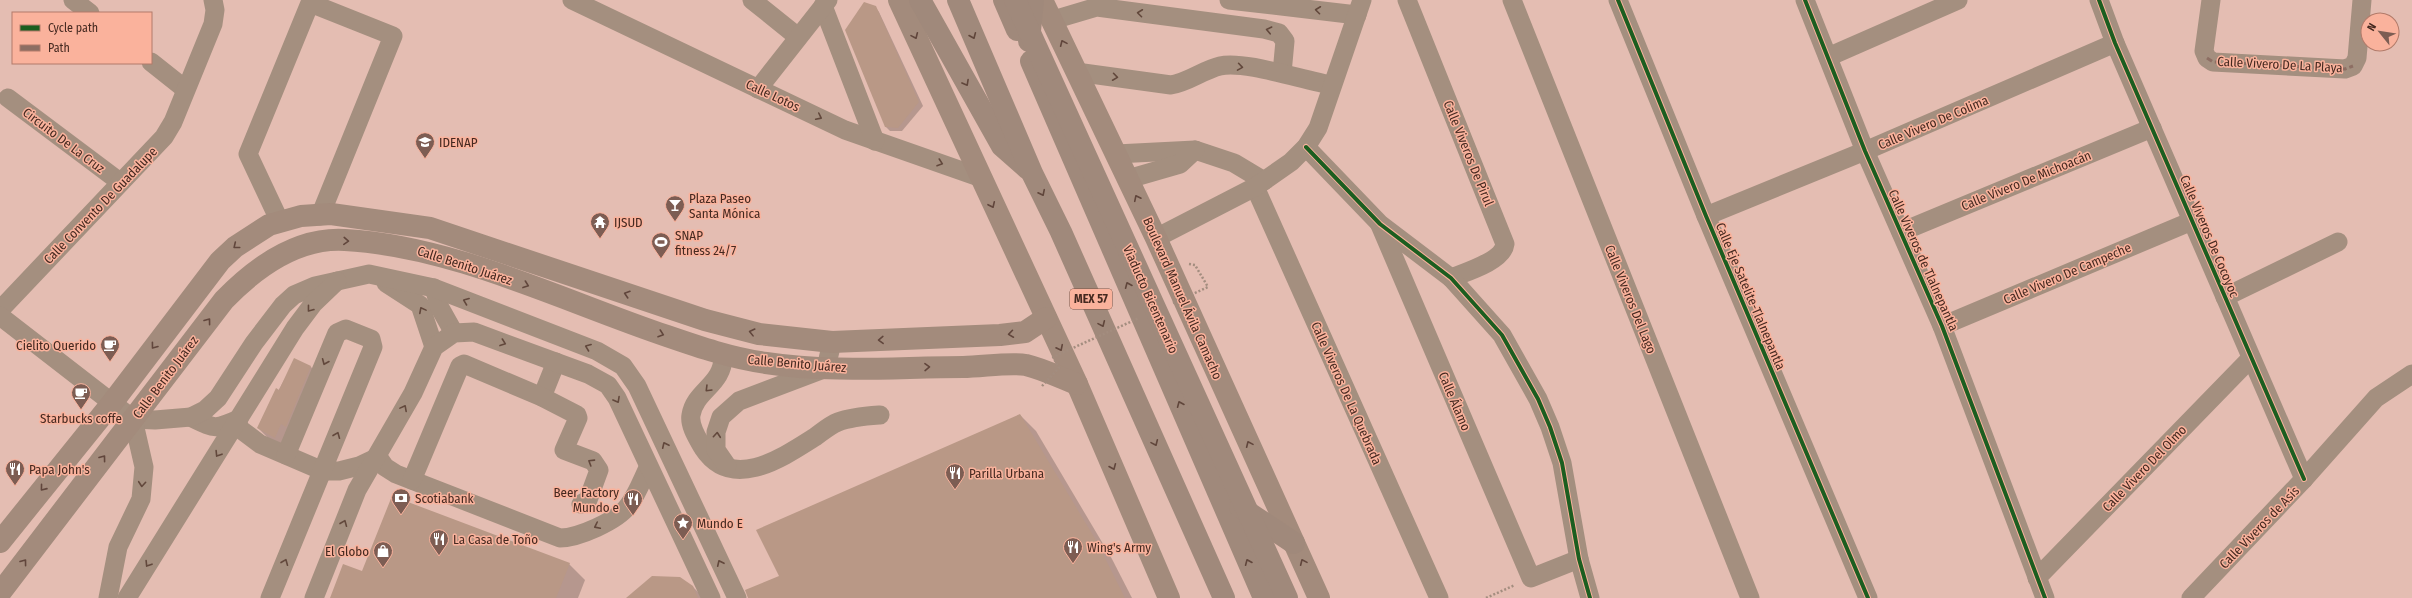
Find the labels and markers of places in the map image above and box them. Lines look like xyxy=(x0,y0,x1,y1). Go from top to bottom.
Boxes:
school or university icon: IDENAP xyxy=(414,131,436,159)
place label: IDENAP xyxy=(439,135,478,150)
place label: Plaza Paseo Santa Mónica xyxy=(689,191,760,221)
bar icon: Plaza Paseo Santa Mónica xyxy=(664,194,686,222)
temple icon: IJSUD xyxy=(589,211,611,239)
place label: IJSUD xyxy=(614,215,643,230)
place label: SNAP fitness 24/7 xyxy=(675,228,736,258)
sports icon: SNAP fitness 24/7 xyxy=(650,231,672,259)
cafe icon: Cielito Querido xyxy=(99,334,121,362)
place label: Cielito Querido xyxy=(16,338,96,353)
cafe icon: Starbucks coffe xyxy=(70,382,92,410)
place label: Starbucks coffe xyxy=(40,411,122,426)
restaurant icon: Papa John's xyxy=(4,458,26,486)
place label: Papa John's xyxy=(29,462,90,477)
restaurant icon: Parilla Urbana xyxy=(944,462,966,490)
place label: Parilla Urbana xyxy=(969,466,1044,481)
place label: Beer Factory Mundo e xyxy=(553,485,619,515)
bank icon: Scotiabank xyxy=(390,487,412,515)
restaurant icon: Beer Factory Mundo e xyxy=(622,488,644,516)
place label: Scotiabank xyxy=(415,491,475,506)
place icon: Mundo E xyxy=(672,512,694,540)
place label: Mundo E xyxy=(697,516,743,531)
restaurant icon: La Casa de Toño xyxy=(428,528,450,556)
place label: La Casa de Toño xyxy=(453,532,538,547)
restaurant icon: Wing's Army xyxy=(1062,536,1084,564)
shop icon: El Globo xyxy=(372,540,394,568)
place label: Wing's Army xyxy=(1087,540,1151,555)
place label: El Globo xyxy=(325,544,369,559)

